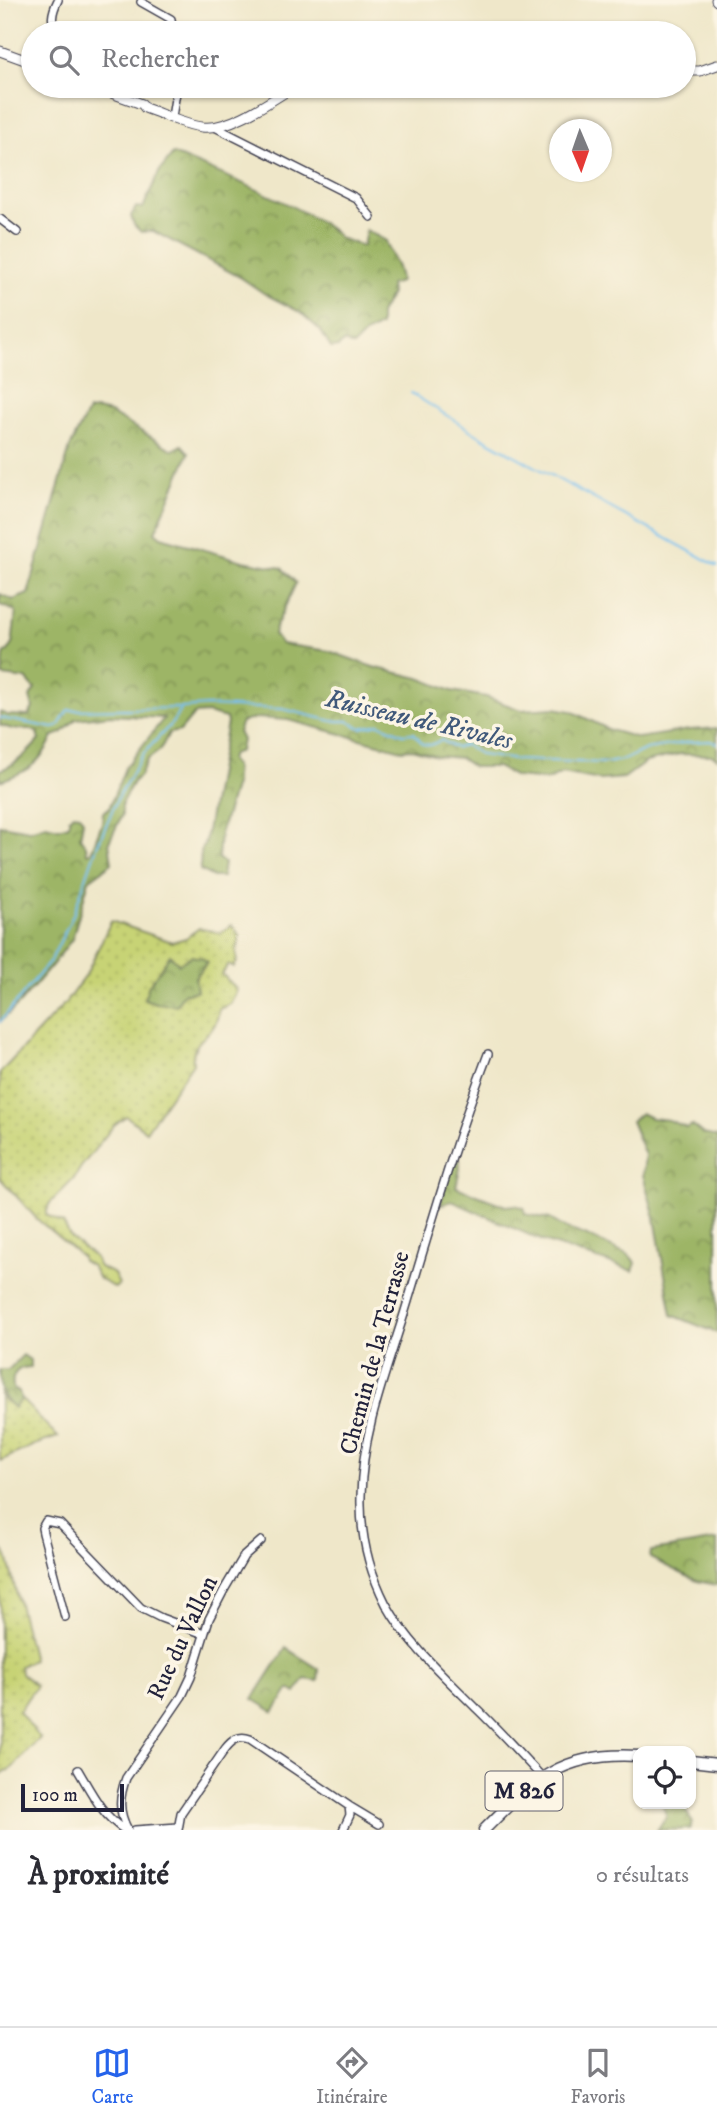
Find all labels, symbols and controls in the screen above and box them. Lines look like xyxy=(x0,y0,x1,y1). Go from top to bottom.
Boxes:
search box xyxy=(21,21,696,98)
icon: search xyxy=(45,41,83,79)
text: Rechercher xyxy=(101,43,219,76)
north arrow xyxy=(549,119,612,182)
water label: Ruisseau de Rivales xyxy=(321,682,517,758)
street label: Chemin de la Terrasse xyxy=(333,1248,417,1458)
street label: Rue du Vallon xyxy=(141,1571,225,1705)
map controls xyxy=(633,1746,696,1809)
button: locate xyxy=(633,1746,696,1809)
road number: M 826 xyxy=(486,1772,562,1811)
scale bar xyxy=(21,1781,124,1813)
text: 100 m xyxy=(32,1784,78,1807)
text: À proximité xyxy=(28,1857,169,1894)
text: 0 résultats xyxy=(596,1861,689,1890)
tab: Carte xyxy=(92,2044,133,2109)
tab: Itinéraire xyxy=(316,2044,388,2109)
tab: Favoris xyxy=(571,2044,625,2109)

